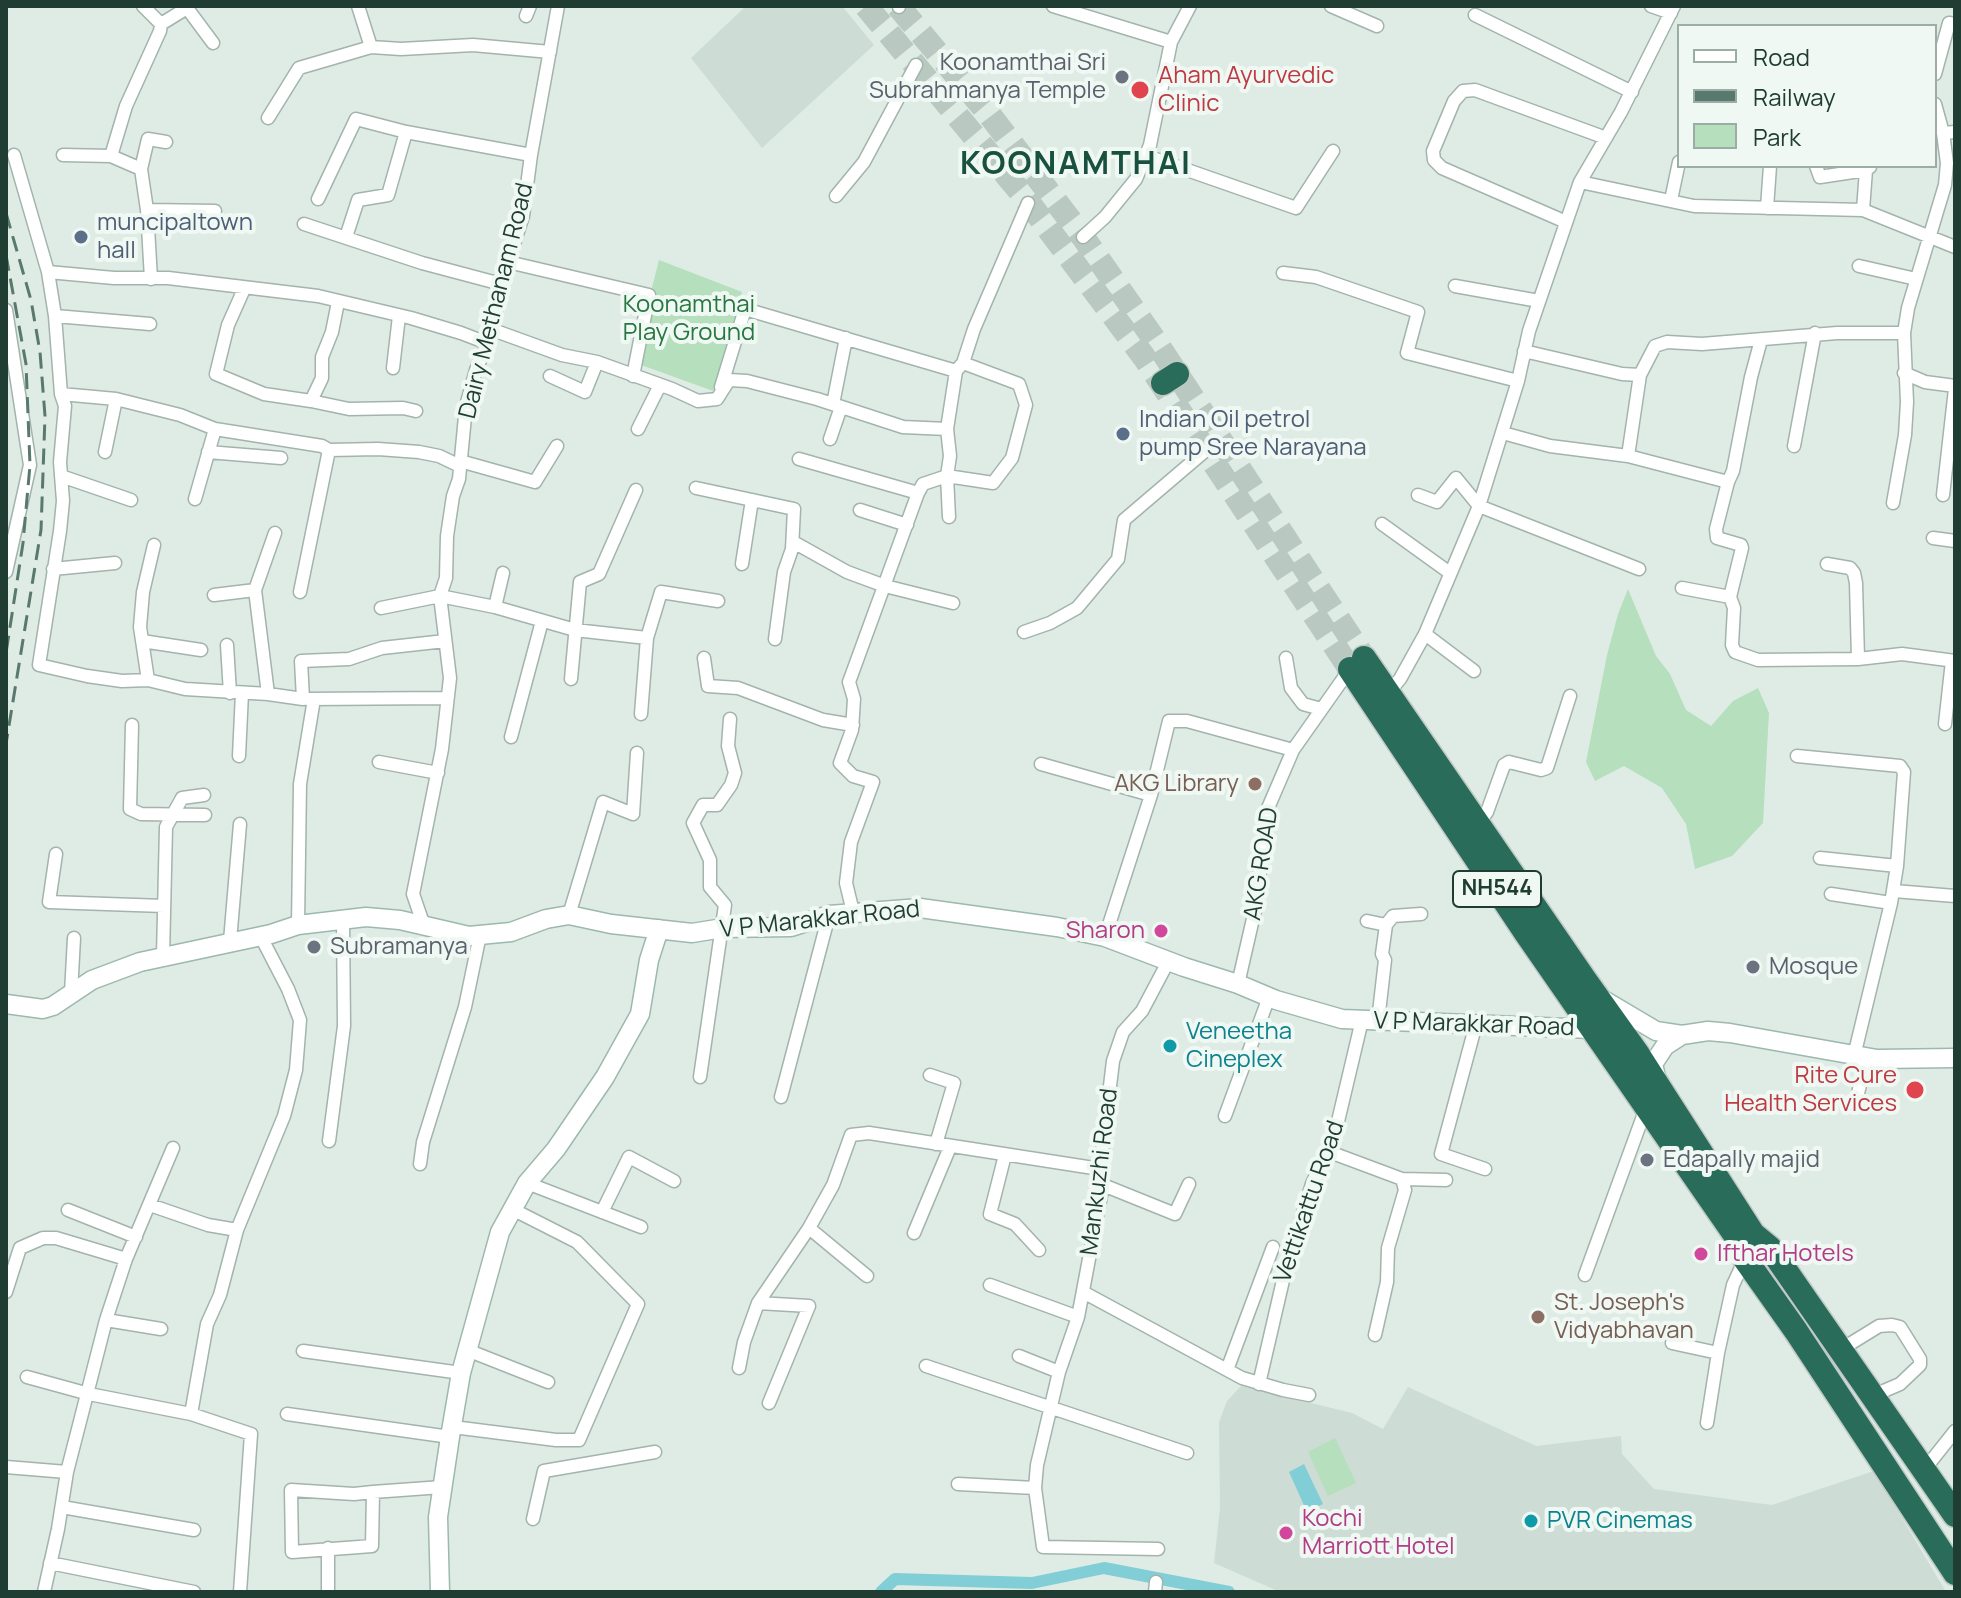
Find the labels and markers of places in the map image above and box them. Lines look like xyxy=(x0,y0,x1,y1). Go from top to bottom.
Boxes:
place label: Koonamthai Sri Subrahmanya Temple xyxy=(869,49,1106,105)
place label: Aham Ayurvedic Clinic xyxy=(1158,62,1334,118)
marker: Koonamthai Sri Subrahmanya Temple xyxy=(1113,68,1131,86)
marker: Aham Ayurvedic Clinic xyxy=(1129,79,1151,101)
place label: muncipaltown hall xyxy=(97,209,253,265)
marker: muncipaltown hall xyxy=(72,228,90,246)
place label: Indian Oil petrol pump Sree Narayana xyxy=(1139,406,1367,462)
marker: Indian Oil petrol pump Sree Narayana xyxy=(1114,425,1132,443)
place label: AKG Library xyxy=(1114,770,1239,798)
marker: AKG Library xyxy=(1246,775,1264,793)
place label: Sharon xyxy=(1066,917,1145,945)
marker: Sharon xyxy=(1152,922,1170,940)
place label: Subramanya xyxy=(330,933,468,961)
marker: Subramanya xyxy=(305,938,323,956)
place label: Mosque xyxy=(1769,953,1858,981)
marker: Mosque xyxy=(1744,958,1762,976)
place label: Veneetha Cineplex xyxy=(1186,1018,1292,1074)
marker: Veneetha Cineplex xyxy=(1161,1037,1179,1055)
place label: Rite Cure Health Services xyxy=(1724,1062,1897,1118)
marker: Rite Cure Health Services xyxy=(1904,1079,1926,1101)
place label: Edapally majid xyxy=(1663,1146,1820,1174)
marker: Edapally majid xyxy=(1638,1151,1656,1169)
place label: Ifthar Hotels xyxy=(1717,1240,1854,1268)
marker: Ifthar Hotels xyxy=(1692,1245,1710,1263)
place label: St. Joseph's Vidyabhavan xyxy=(1554,1289,1694,1345)
marker: St. Joseph's Vidyabhavan xyxy=(1529,1308,1547,1326)
place label: Kochi Marriott Hotel xyxy=(1302,1505,1455,1561)
place label: PVR Cinemas xyxy=(1547,1507,1693,1535)
marker: PVR Cinemas xyxy=(1522,1512,1540,1530)
marker: Kochi Marriott Hotel xyxy=(1277,1524,1295,1542)

